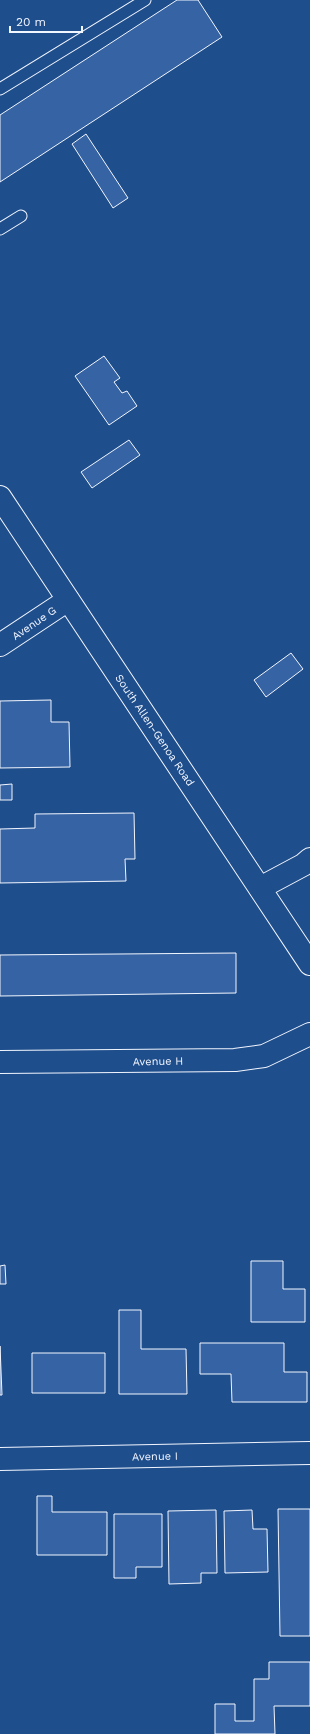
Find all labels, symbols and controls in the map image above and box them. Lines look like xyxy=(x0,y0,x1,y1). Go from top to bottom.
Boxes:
scale bar xyxy=(10,8,82,34)
text: 20 m xyxy=(16,15,46,29)
street label: Avenue G xyxy=(10,604,59,643)
street label: South Allen-Genoa Road xyxy=(112,672,197,789)
street label: Avenue H xyxy=(133,1055,183,1068)
street label: Avenue I xyxy=(132,1450,178,1463)

